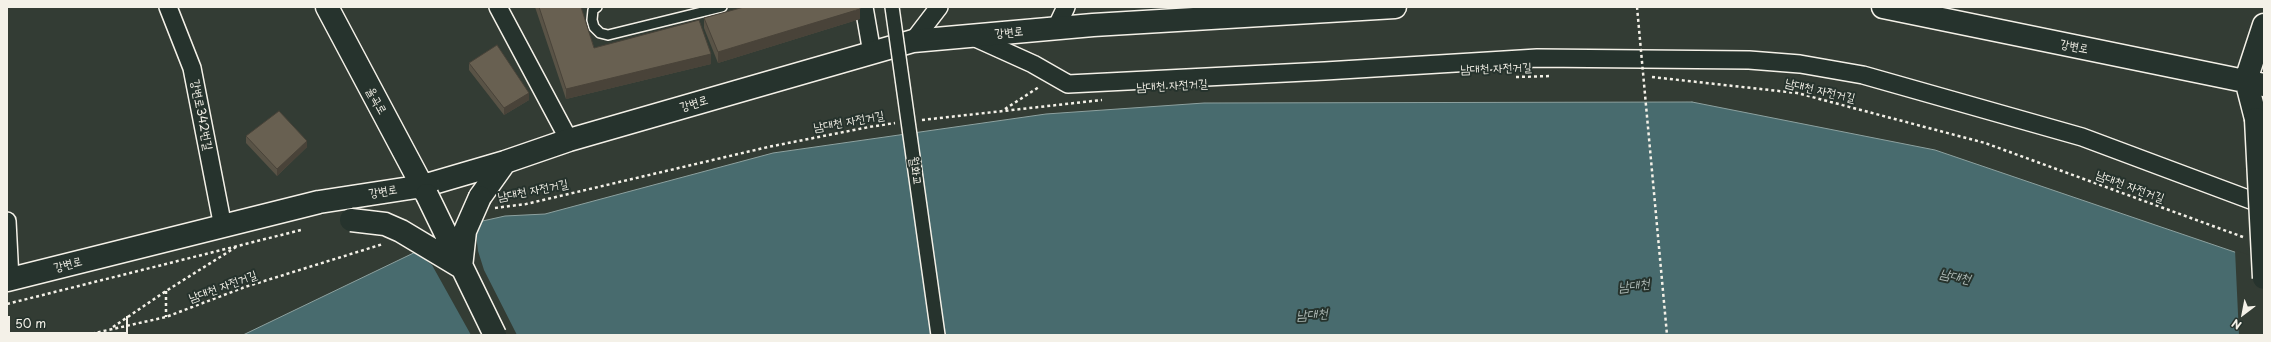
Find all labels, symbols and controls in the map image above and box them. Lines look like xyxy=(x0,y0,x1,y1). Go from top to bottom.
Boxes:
street label: 강변로 xyxy=(994,25,1024,41)
street label: 강변로 xyxy=(2058,37,2090,57)
street label: 남대천 자전거길 xyxy=(1460,61,1532,77)
street label: 남대천 자전거길 xyxy=(1784,76,1856,106)
street label: 남대천 자전거길 xyxy=(1136,77,1208,95)
street label: 강변로342번길 xyxy=(187,78,215,152)
street label: 율곡로 xyxy=(363,85,389,117)
street label: 강변로 xyxy=(678,93,710,115)
street label: 남대천 자전거길 xyxy=(813,109,885,135)
street label: 월화교 xyxy=(906,156,924,186)
street label: 남대천 자전거길 xyxy=(2094,168,2166,206)
street label: 남대천 자전거길 xyxy=(497,177,569,205)
street label: 강변로 xyxy=(368,183,398,201)
street label: 강변로 xyxy=(52,255,84,275)
water label: 남대천 xyxy=(1938,266,1972,288)
street label: 남대천 자전거길 xyxy=(187,268,259,306)
water label: 남대천 xyxy=(1617,276,1651,296)
north arrow xyxy=(2223,294,2263,334)
water label: 남대천 xyxy=(1296,306,1328,324)
scale bar xyxy=(10,308,130,334)
text: 50 m xyxy=(15,314,46,332)
text: N xyxy=(2228,315,2245,334)

